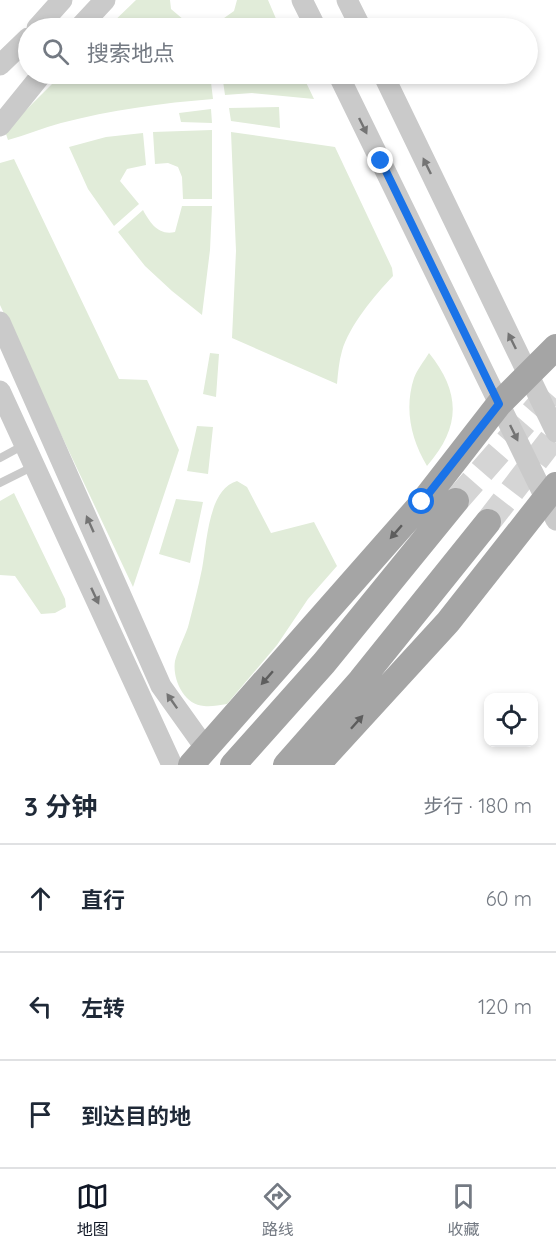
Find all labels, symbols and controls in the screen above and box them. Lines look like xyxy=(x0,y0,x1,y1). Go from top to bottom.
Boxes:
search box xyxy=(18,18,538,84)
icon: search xyxy=(39,35,72,68)
text: 搜索地点 xyxy=(87,39,175,67)
one-way arrow xyxy=(358,117,368,135)
route end xyxy=(367,147,393,173)
one-way arrow xyxy=(423,157,432,174)
one-way arrow xyxy=(508,333,517,350)
one-way arrow xyxy=(509,425,518,442)
route start xyxy=(408,488,434,514)
one-way arrow xyxy=(85,516,94,533)
one-way arrow xyxy=(390,524,403,539)
one-way arrow xyxy=(90,588,99,605)
one-way arrow xyxy=(261,670,274,685)
one-way arrow xyxy=(166,693,178,709)
map controls xyxy=(484,693,538,747)
button: locate xyxy=(484,693,538,747)
one-way arrow xyxy=(350,714,364,729)
text: 3 分钟 xyxy=(24,790,97,823)
text: 步行 · 180 m xyxy=(423,793,532,818)
icon: ahead xyxy=(24,882,57,915)
text: 直行 xyxy=(81,886,125,914)
text: 60 m xyxy=(486,886,532,911)
icon: left xyxy=(24,990,57,1023)
text: 左转 xyxy=(81,994,125,1022)
text: 120 m xyxy=(478,994,532,1019)
icon: arrive xyxy=(24,1098,57,1131)
text: 到达目的地 xyxy=(81,1102,191,1130)
tab: 地图 xyxy=(76,1180,109,1240)
tab: 路线 xyxy=(261,1180,294,1240)
tab: 收藏 xyxy=(447,1180,480,1240)

